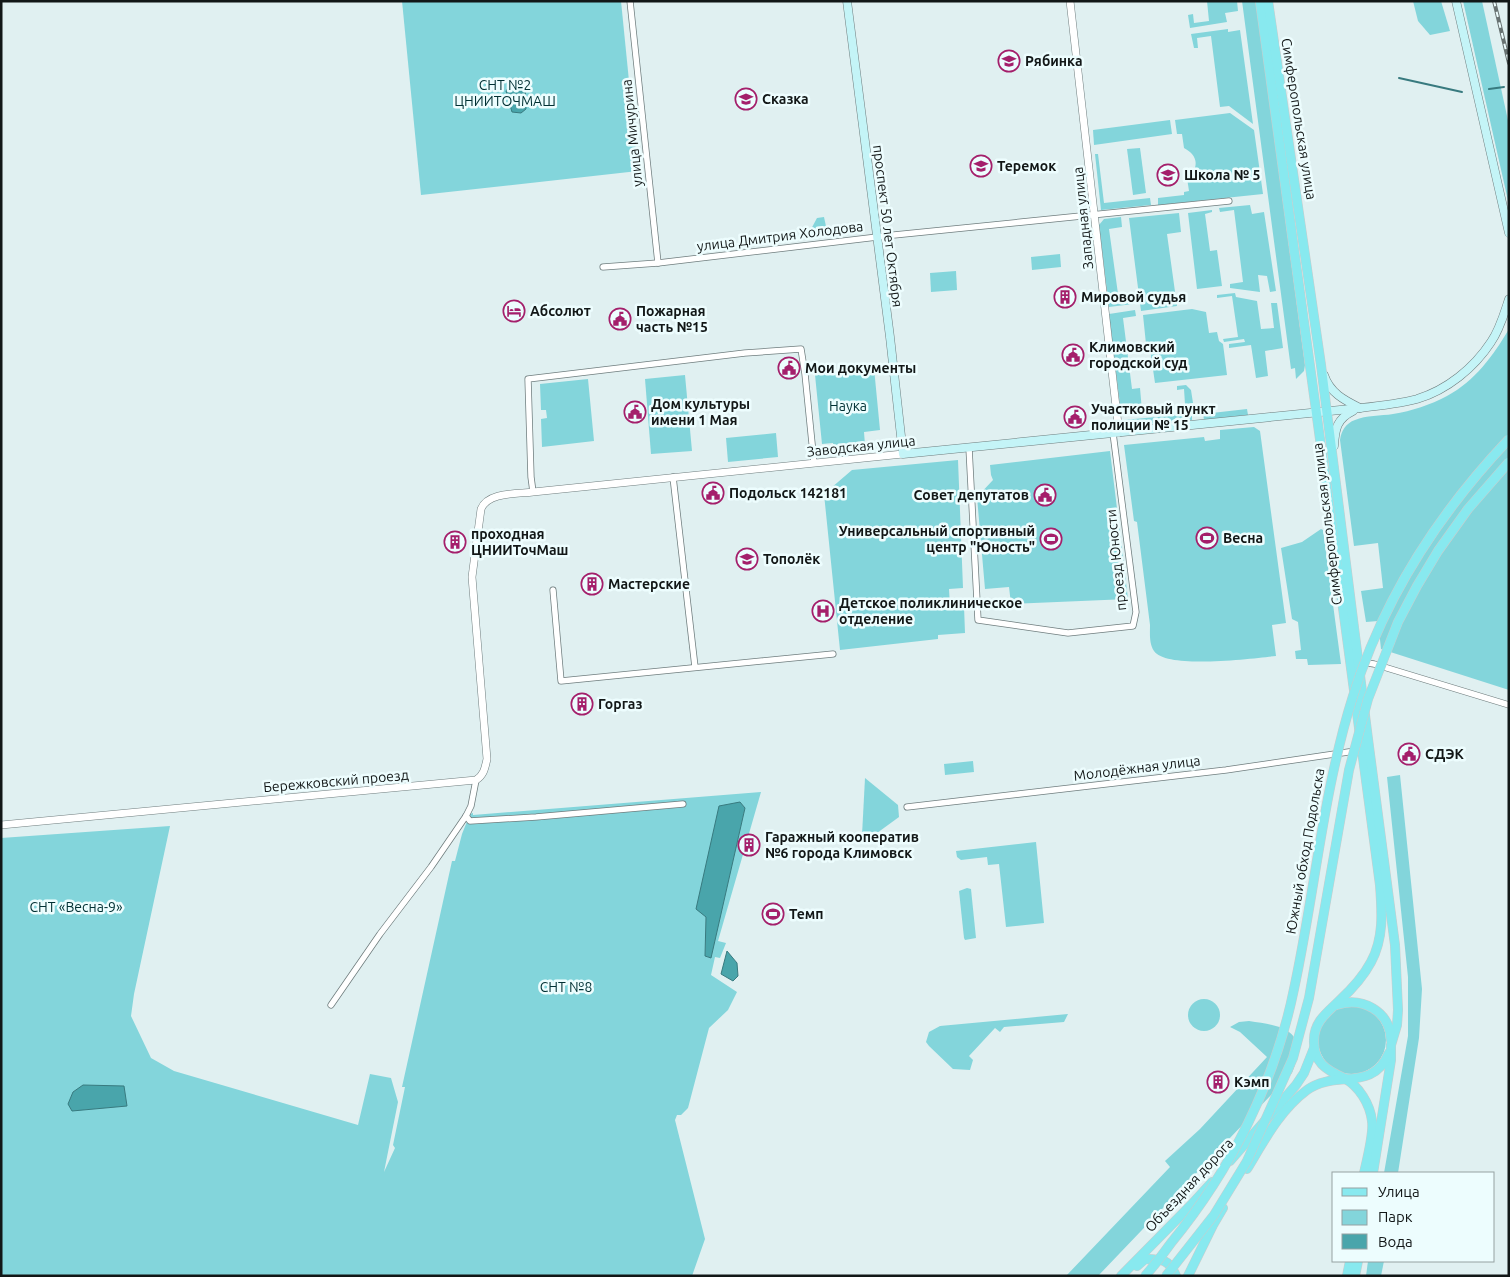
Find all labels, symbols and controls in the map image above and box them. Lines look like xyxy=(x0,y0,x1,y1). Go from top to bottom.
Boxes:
street label: Симферопольская улица xyxy=(1278,37,1320,201)
school or university icon: Рябинка xyxy=(997,49,1021,73)
place label: Рябинка xyxy=(1025,53,1083,69)
park label: СНТ №2 ЦНИИТОЧМАШ xyxy=(454,77,556,109)
street label: улица Мичурина xyxy=(618,78,646,188)
school or university icon: Сказка xyxy=(734,87,758,111)
place label: Сказка xyxy=(762,91,809,107)
street label: проспект 50 лет Октября xyxy=(870,144,906,308)
school or university icon: Теремок xyxy=(969,154,993,178)
place label: Теремок xyxy=(997,158,1056,174)
school or university icon: Школа № 5 xyxy=(1156,163,1180,187)
street label: Западная улица xyxy=(1070,166,1096,270)
place label: Школа № 5 xyxy=(1184,167,1261,183)
street label: улица Дмитрия Холодова xyxy=(696,218,864,254)
building icon: Мировой судья xyxy=(1053,285,1077,309)
place label: Мировой судья xyxy=(1081,289,1186,305)
hotel icon: Абсолют xyxy=(502,299,526,323)
place label: Абсолют xyxy=(530,303,591,319)
place label: Пожарная часть №15 xyxy=(636,303,708,335)
public building icon: Пожарная часть №15 xyxy=(608,307,632,331)
place label: Климовский городской суд xyxy=(1089,339,1187,371)
public building icon: Климовский городской суд xyxy=(1061,343,1085,367)
public building icon: Мои документы xyxy=(777,356,801,380)
place label: Мои документы xyxy=(805,360,916,376)
place label: Дом культуры имени 1 Мая xyxy=(651,396,750,428)
park label: Наука xyxy=(829,398,867,414)
public building icon: Дом культуры имени 1 Мая xyxy=(623,400,647,424)
place label: Участковый пункт полиции № 15 xyxy=(1091,401,1216,433)
public building icon: Участковый пункт полиции № 15 xyxy=(1063,405,1087,429)
street label: Заводская улица xyxy=(806,432,916,460)
street label: Симферопольская улица xyxy=(1309,442,1345,606)
public building icon: Подольск 142181 xyxy=(701,481,725,505)
public building icon: Совет депутатов xyxy=(1033,483,1057,507)
place label: Подольск 142181 xyxy=(729,485,847,501)
place label: Совет депутатов xyxy=(914,487,1029,503)
street label: проезд Юности xyxy=(1103,508,1129,612)
place label: Универсальный спортивный центр "Юность" xyxy=(839,523,1035,555)
place label: проходная ЦНИИТочМаш xyxy=(471,526,568,558)
sports icon: Весна xyxy=(1195,526,1219,550)
sports icon: Универсальный спортивный центр "Юность" xyxy=(1039,527,1063,551)
building icon: проходная ЦНИИТочМаш xyxy=(443,530,467,554)
place label: Весна xyxy=(1223,530,1263,546)
school or university icon: Тополёк xyxy=(735,547,759,571)
place label: Тополёк xyxy=(763,551,820,567)
building icon: Мастерские xyxy=(580,572,604,596)
place label: Мастерские xyxy=(608,576,690,592)
place label: Детское поликлиническое отделение xyxy=(839,595,1022,627)
hospital icon: Детское поликлиническое отделение xyxy=(811,599,835,623)
building icon: Горгаз xyxy=(570,692,594,716)
place label: Горгаз xyxy=(598,696,642,712)
public building icon: СДЭК xyxy=(1397,742,1421,766)
place label: СДЭК xyxy=(1425,746,1465,762)
street label: Молодёжная улица xyxy=(1073,752,1201,784)
street label: Бережковский проезд xyxy=(263,767,409,795)
street label: Южный обход Подольска xyxy=(1283,767,1327,935)
place label: Гаражный кооператив №6 города Климовск xyxy=(765,829,919,861)
building icon: Гаражный кооператив №6 города Климовск xyxy=(737,833,761,857)
park label: СНТ «Весна-9» xyxy=(30,899,123,915)
sports icon: Темп xyxy=(761,902,785,926)
place label: Темп xyxy=(789,906,824,922)
park label: СНТ №8 xyxy=(540,979,592,995)
building icon: Кэмп xyxy=(1206,1070,1230,1094)
place label: Кэмп xyxy=(1234,1074,1269,1090)
street label: Объездная дорога xyxy=(1142,1135,1236,1235)
legend xyxy=(1332,1172,1495,1262)
text: Улица xyxy=(1378,1183,1420,1200)
text: Парк xyxy=(1378,1208,1413,1225)
text: Вода xyxy=(1378,1233,1413,1250)

